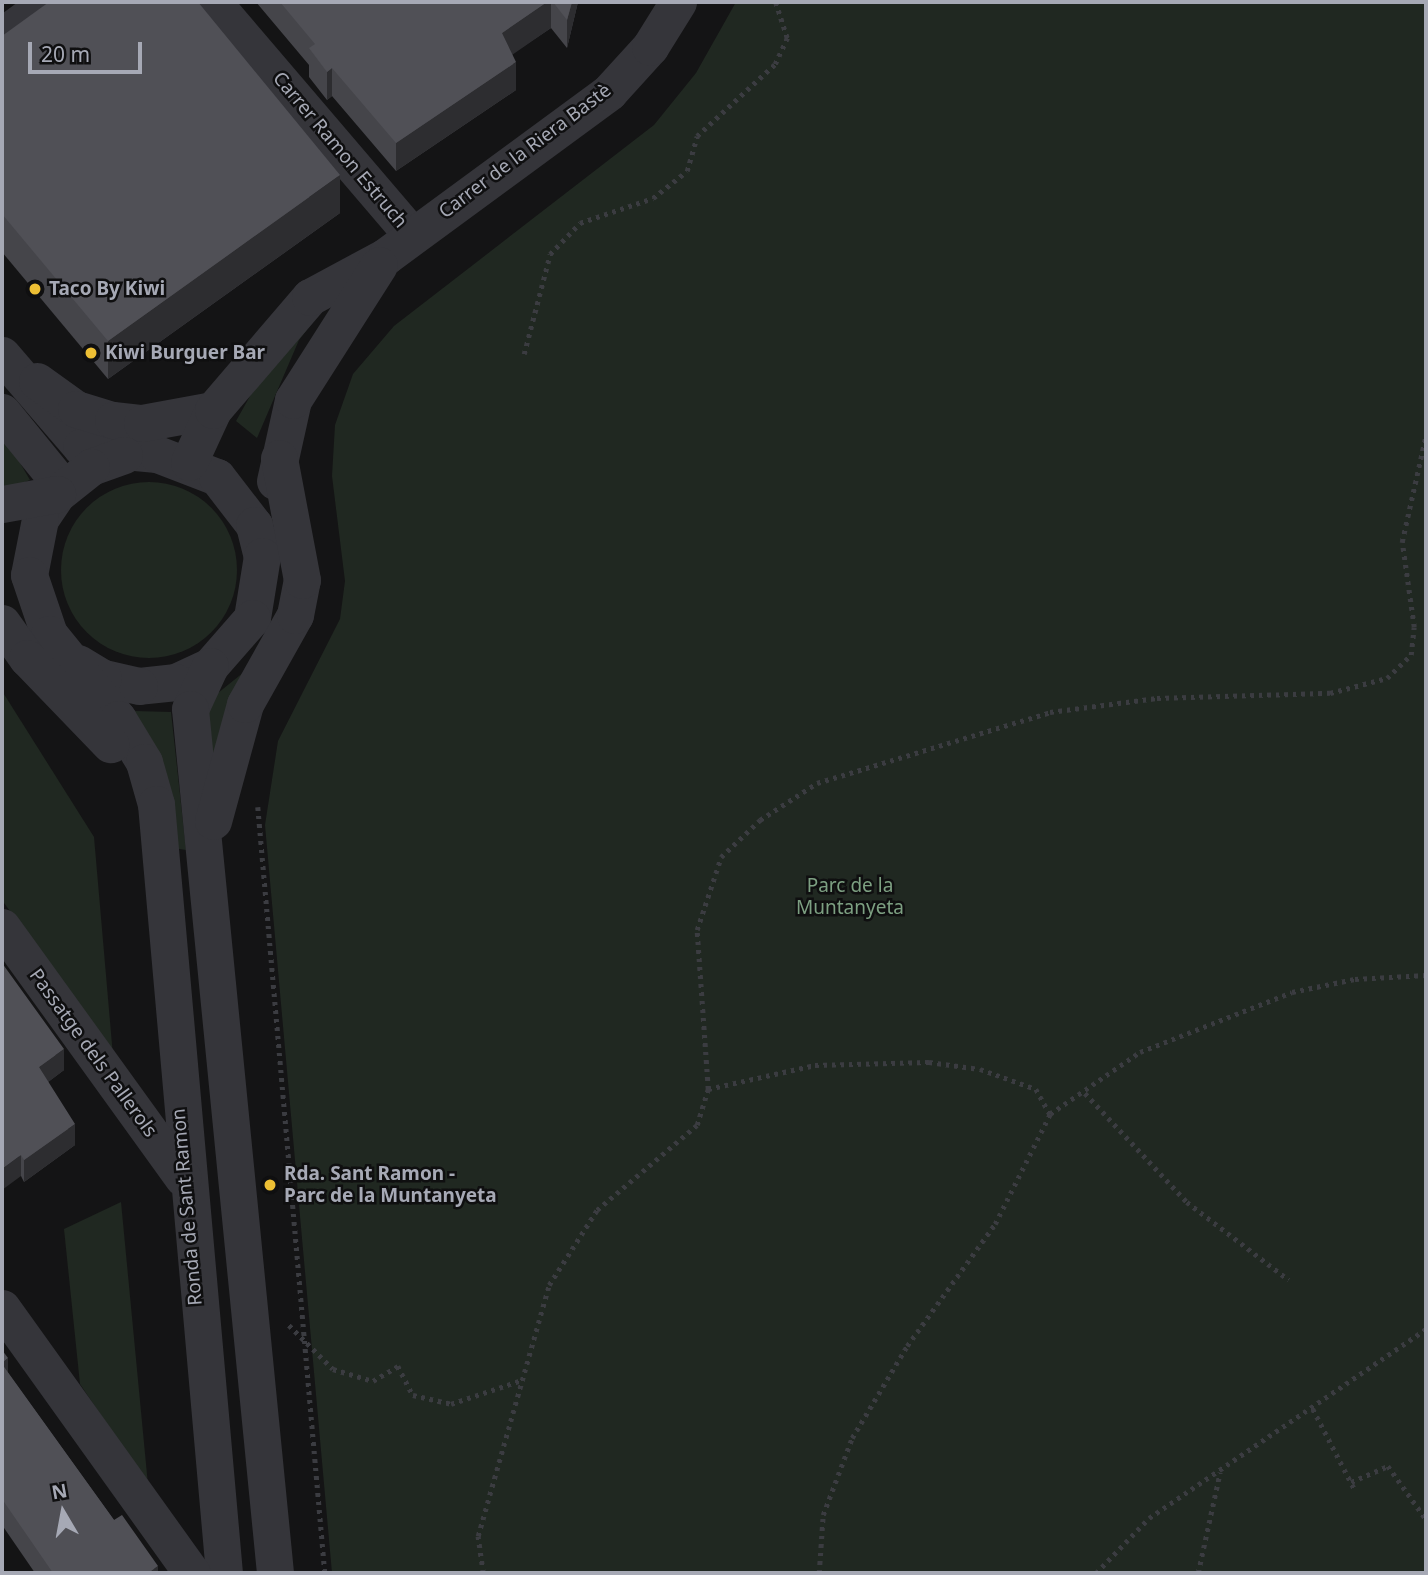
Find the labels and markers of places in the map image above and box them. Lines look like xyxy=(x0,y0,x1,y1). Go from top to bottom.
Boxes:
place label: Taco By Kiwi xyxy=(49,278,165,300)
marker: Taco By Kiwi xyxy=(27,281,43,297)
place label: Kiwi Burguer Bar xyxy=(105,342,265,364)
marker: Kiwi Burguer Bar xyxy=(83,345,99,361)
place label: Rda. Sant Ramon - Parc de la Muntanyeta xyxy=(284,1163,497,1207)
marker: Rda. Sant Ramon - Parc de la Muntanyeta xyxy=(262,1177,278,1193)

